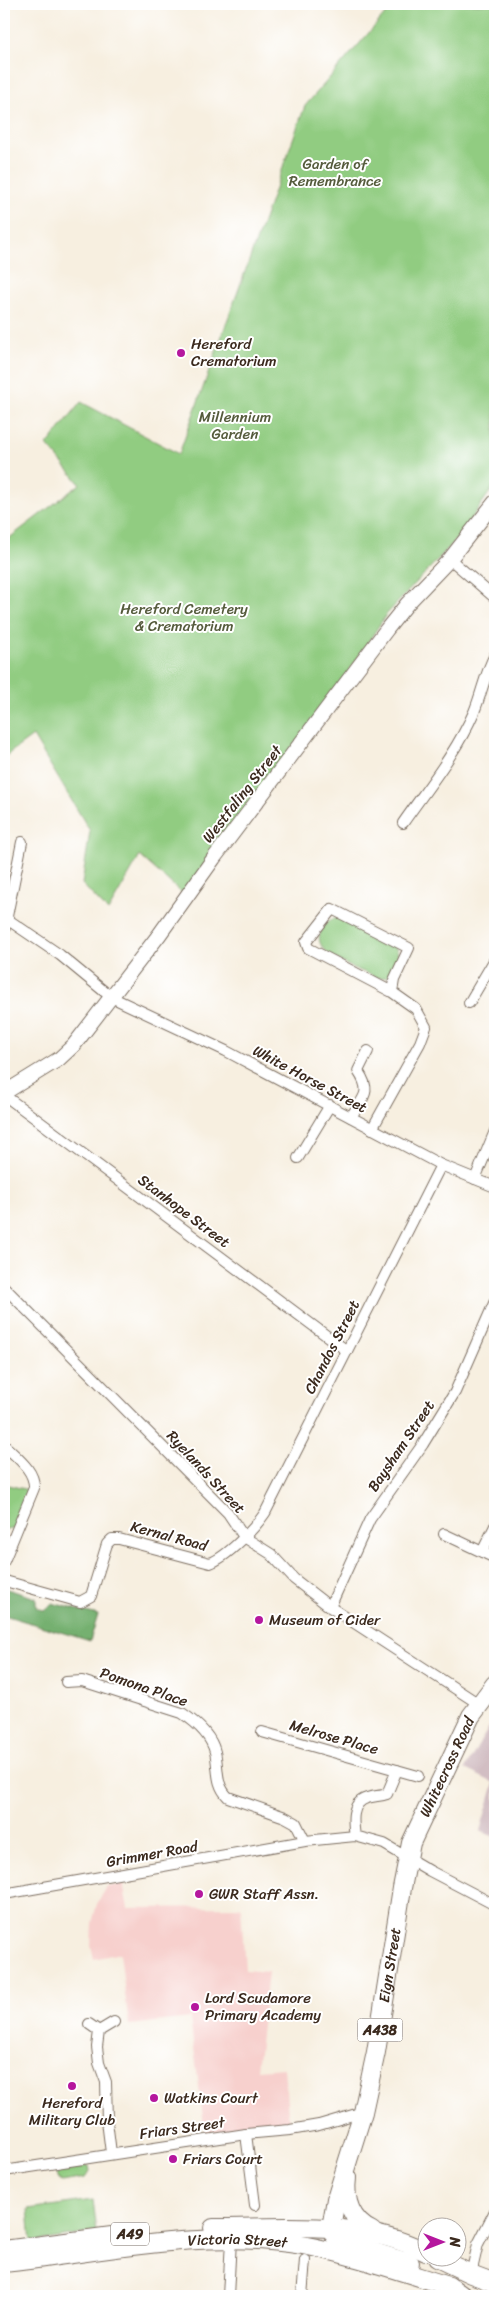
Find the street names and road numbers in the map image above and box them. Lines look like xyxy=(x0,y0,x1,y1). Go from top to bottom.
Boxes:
street label: Westfaling Street xyxy=(195,739,289,849)
street label: White Horse Street xyxy=(248,1038,372,1120)
street label: Stanhope Street xyxy=(132,1167,236,1255)
street label: Chandos Street xyxy=(297,1295,367,1399)
street label: Baysham Street xyxy=(361,1394,442,1497)
street label: Ryelands Street xyxy=(160,1424,252,1520)
street label: Kernal Road xyxy=(128,1513,211,1559)
street label: Pomona Place xyxy=(97,1660,192,1714)
street label: Whitecross Road xyxy=(412,1711,482,1821)
street label: Melrose Place xyxy=(286,1712,382,1762)
street label: Grimmer Road xyxy=(104,1833,201,1875)
street label: Eign Street xyxy=(371,1925,409,2004)
road number: A438 xyxy=(358,2018,402,2042)
street label: Friars Street xyxy=(138,2109,227,2147)
road number: A49 xyxy=(111,2222,149,2246)
street label: Victoria Street xyxy=(187,2226,290,2256)

